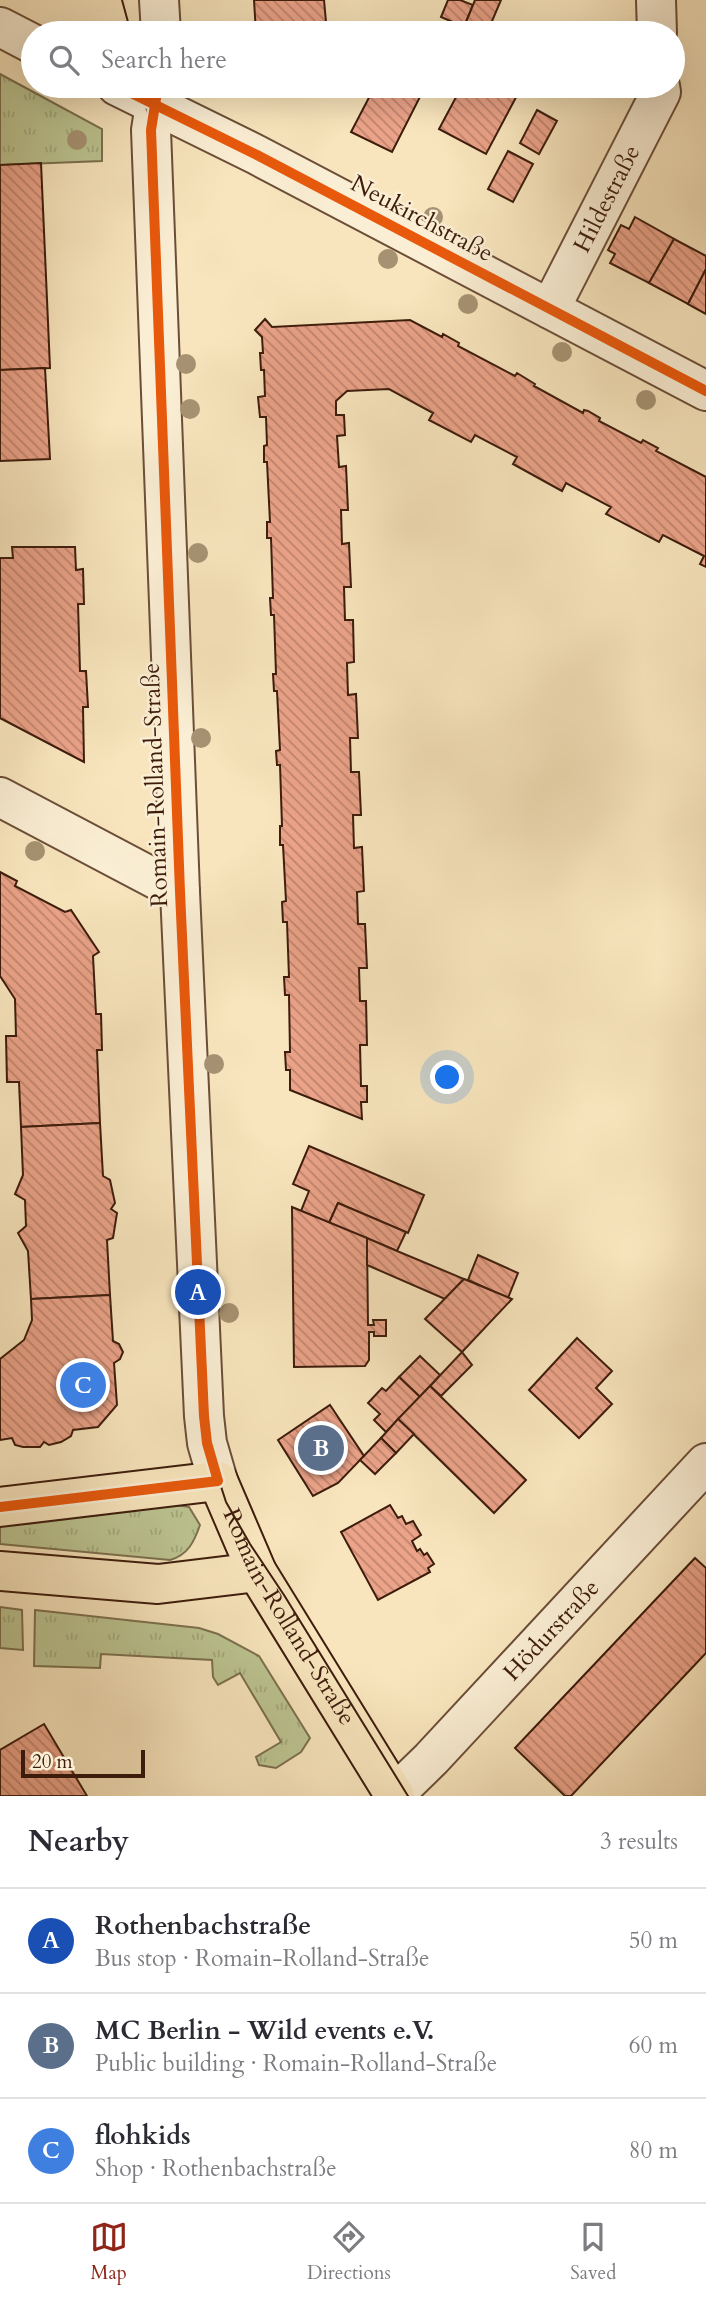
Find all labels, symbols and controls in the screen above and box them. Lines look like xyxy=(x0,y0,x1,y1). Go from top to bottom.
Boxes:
search box xyxy=(21,21,685,98)
icon: search xyxy=(45,41,83,79)
text: Search here xyxy=(101,42,227,77)
street label: Hildestraße xyxy=(566,139,648,258)
street label: Neukirchstraße xyxy=(345,167,499,270)
street label: Romain-Rolland-Straße xyxy=(135,662,176,908)
your location xyxy=(430,1060,464,1094)
pin: A xyxy=(175,1266,221,1318)
pin: C xyxy=(60,1359,106,1411)
pin: B xyxy=(298,1422,344,1474)
street label: Romain-Rolland-Straße xyxy=(215,1503,363,1731)
street label: Hödurstraße xyxy=(496,1572,607,1688)
scale bar xyxy=(21,1747,145,1779)
text: 20 m xyxy=(32,1749,73,1775)
text: Nearby xyxy=(28,1821,129,1862)
text: 3 results xyxy=(600,1826,678,1857)
text: Rothenbachstraße xyxy=(95,1908,311,1943)
text: A xyxy=(42,1925,60,1956)
text: 50 m xyxy=(629,1925,678,1956)
text: Bus stop · Romain-Rolland-Straße xyxy=(95,1943,429,1974)
text: MC Berlin - Wild events e.V. xyxy=(95,2013,434,2048)
text: B xyxy=(43,2030,59,2061)
text: 60 m xyxy=(629,2030,678,2061)
text: Public building · Romain-Rolland-Straße xyxy=(95,2048,497,2079)
text: flohkids xyxy=(95,2118,191,2153)
text: C xyxy=(42,2135,60,2166)
text: 80 m xyxy=(629,2135,678,2166)
text: Shop · Rothenbachstraße xyxy=(95,2153,337,2184)
tab: Map xyxy=(90,2218,128,2286)
tab: Directions xyxy=(307,2218,391,2286)
tab: Saved xyxy=(570,2218,616,2286)

